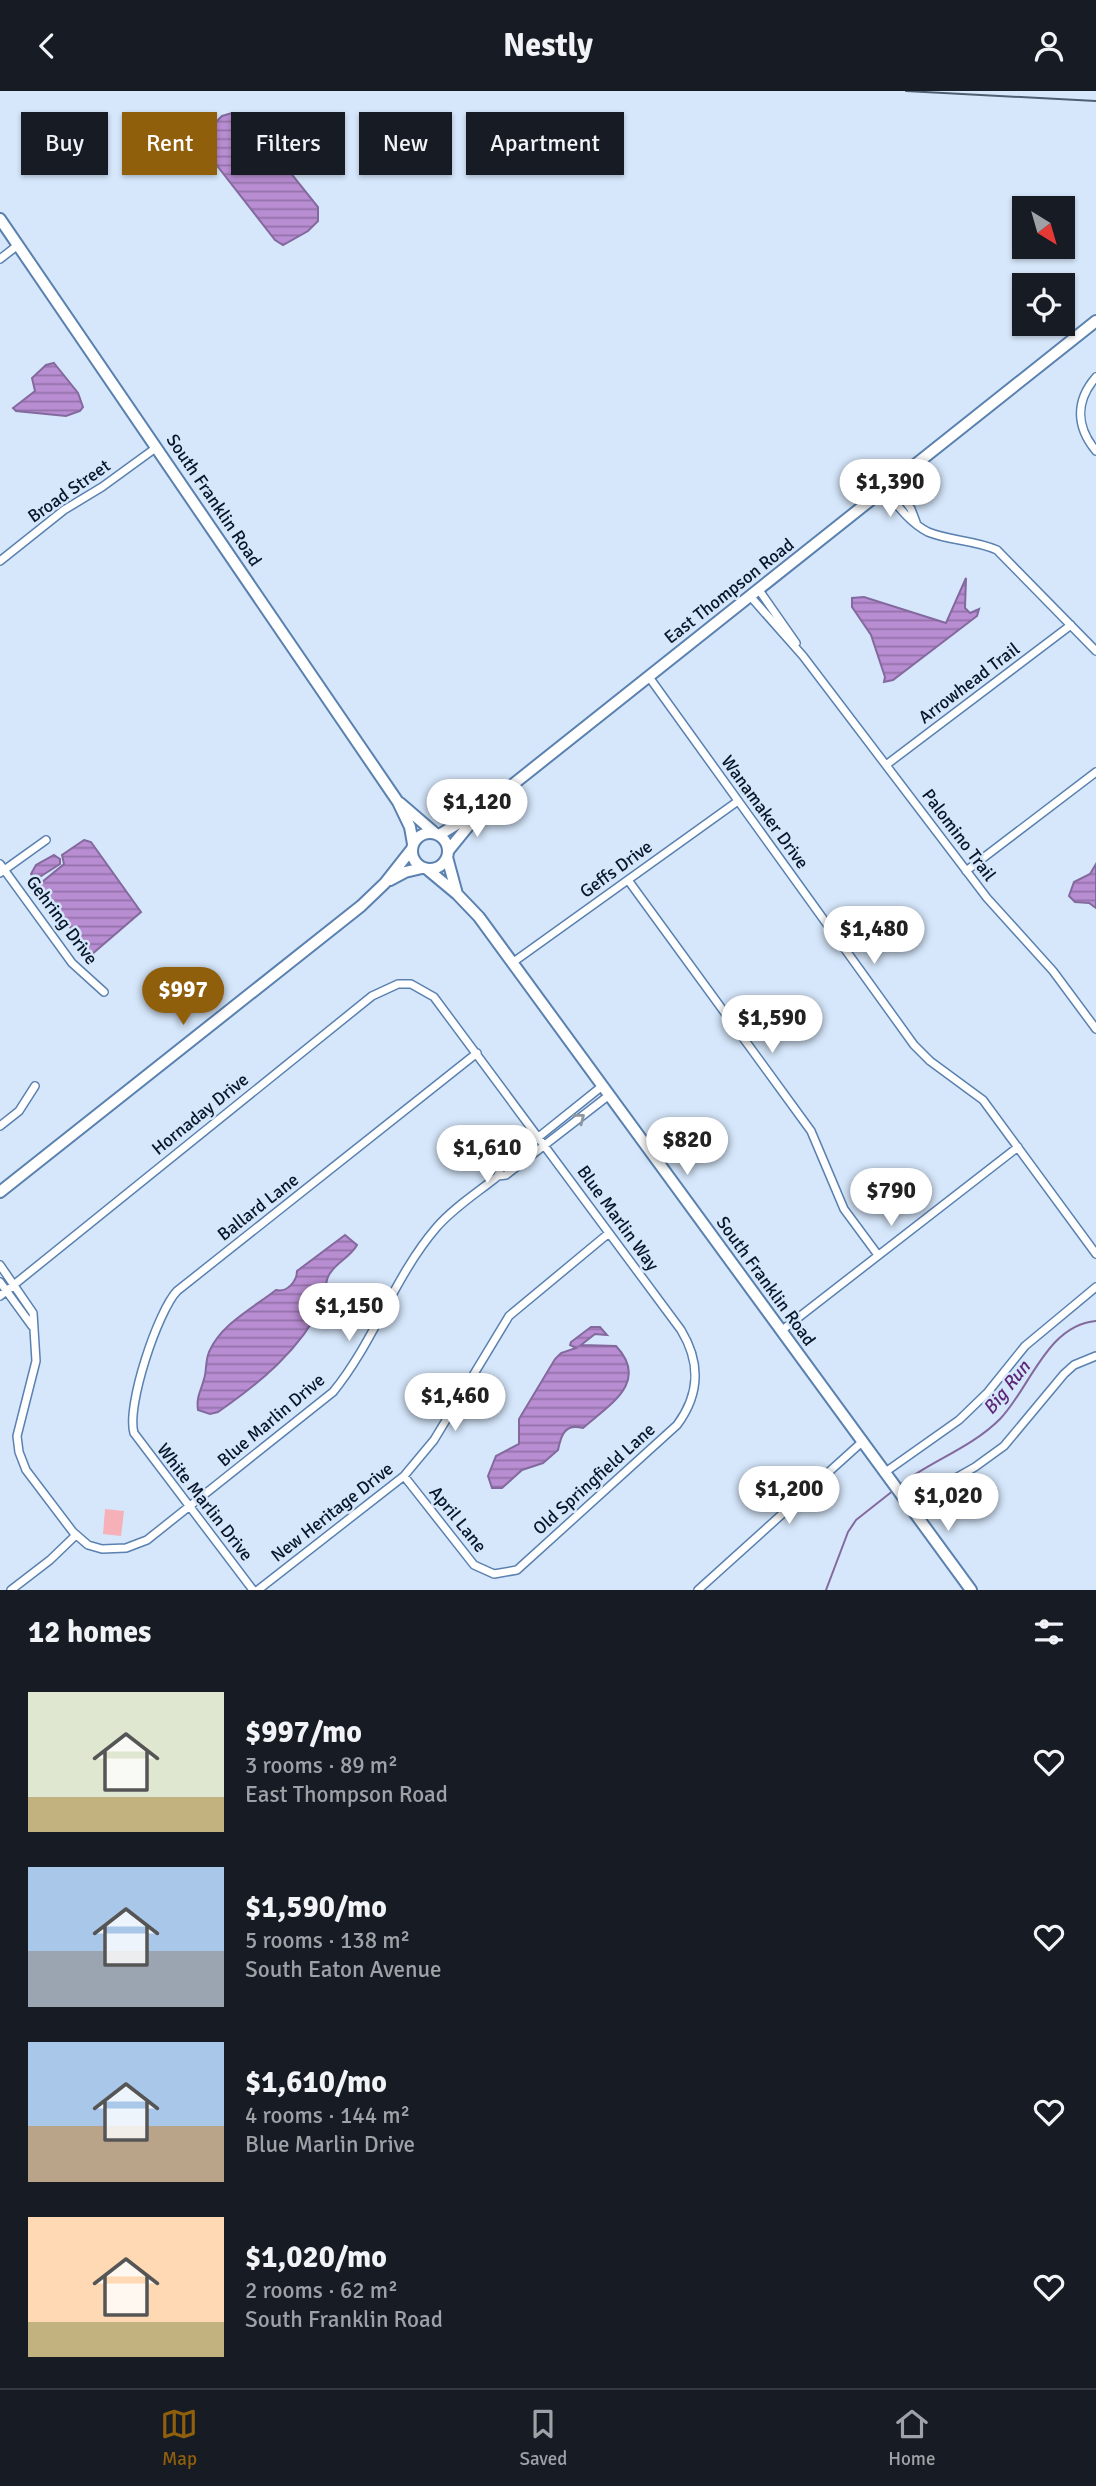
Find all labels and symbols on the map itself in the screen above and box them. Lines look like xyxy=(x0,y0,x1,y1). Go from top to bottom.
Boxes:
north arrow xyxy=(1012,196,1074,259)
street label: South Franklin Road xyxy=(162,430,266,570)
street label: Broad Street xyxy=(23,455,115,527)
pin: $1,390 xyxy=(833,459,947,519)
street label: East Thompson Road xyxy=(660,533,798,649)
street label: Arrowhead Trail xyxy=(914,638,1024,728)
street label: Wanamaker Drive xyxy=(717,751,813,873)
pin: $1,120 xyxy=(420,779,534,839)
street label: Palomino Trail xyxy=(917,785,1001,885)
street label: Geffs Drive xyxy=(575,835,657,903)
street label: Gehring Drive xyxy=(21,871,103,969)
pin: $1,480 xyxy=(817,907,931,966)
pin: $997 xyxy=(142,967,224,1027)
pin: $1,590 xyxy=(715,995,829,1055)
street label: Hornaday Drive xyxy=(147,1068,253,1160)
one-way arrow xyxy=(572,1114,584,1127)
pin: $820 xyxy=(646,1117,728,1177)
pin: $1,610 xyxy=(430,1125,544,1185)
street label: Blue Marlin Way xyxy=(572,1161,664,1275)
street label: Ballard Lane xyxy=(213,1169,303,1245)
pin: $790 xyxy=(850,1169,932,1228)
street label: South Franklin Road xyxy=(712,1212,820,1350)
pin: $1,150 xyxy=(292,1283,406,1343)
water label: Big Run xyxy=(978,1355,1036,1420)
street label: Blue Marlin Drive xyxy=(213,1369,329,1471)
pin: $1,460 xyxy=(398,1373,512,1433)
street label: Old Springfield Lane xyxy=(528,1418,660,1540)
street label: White Marlin Drive xyxy=(152,1439,258,1565)
street label: New Heritage Drive xyxy=(267,1457,397,1567)
pin: $1,200 xyxy=(732,1467,846,1526)
pin: $1,020 xyxy=(891,1473,1005,1533)
street label: April Lane xyxy=(425,1481,491,1557)

